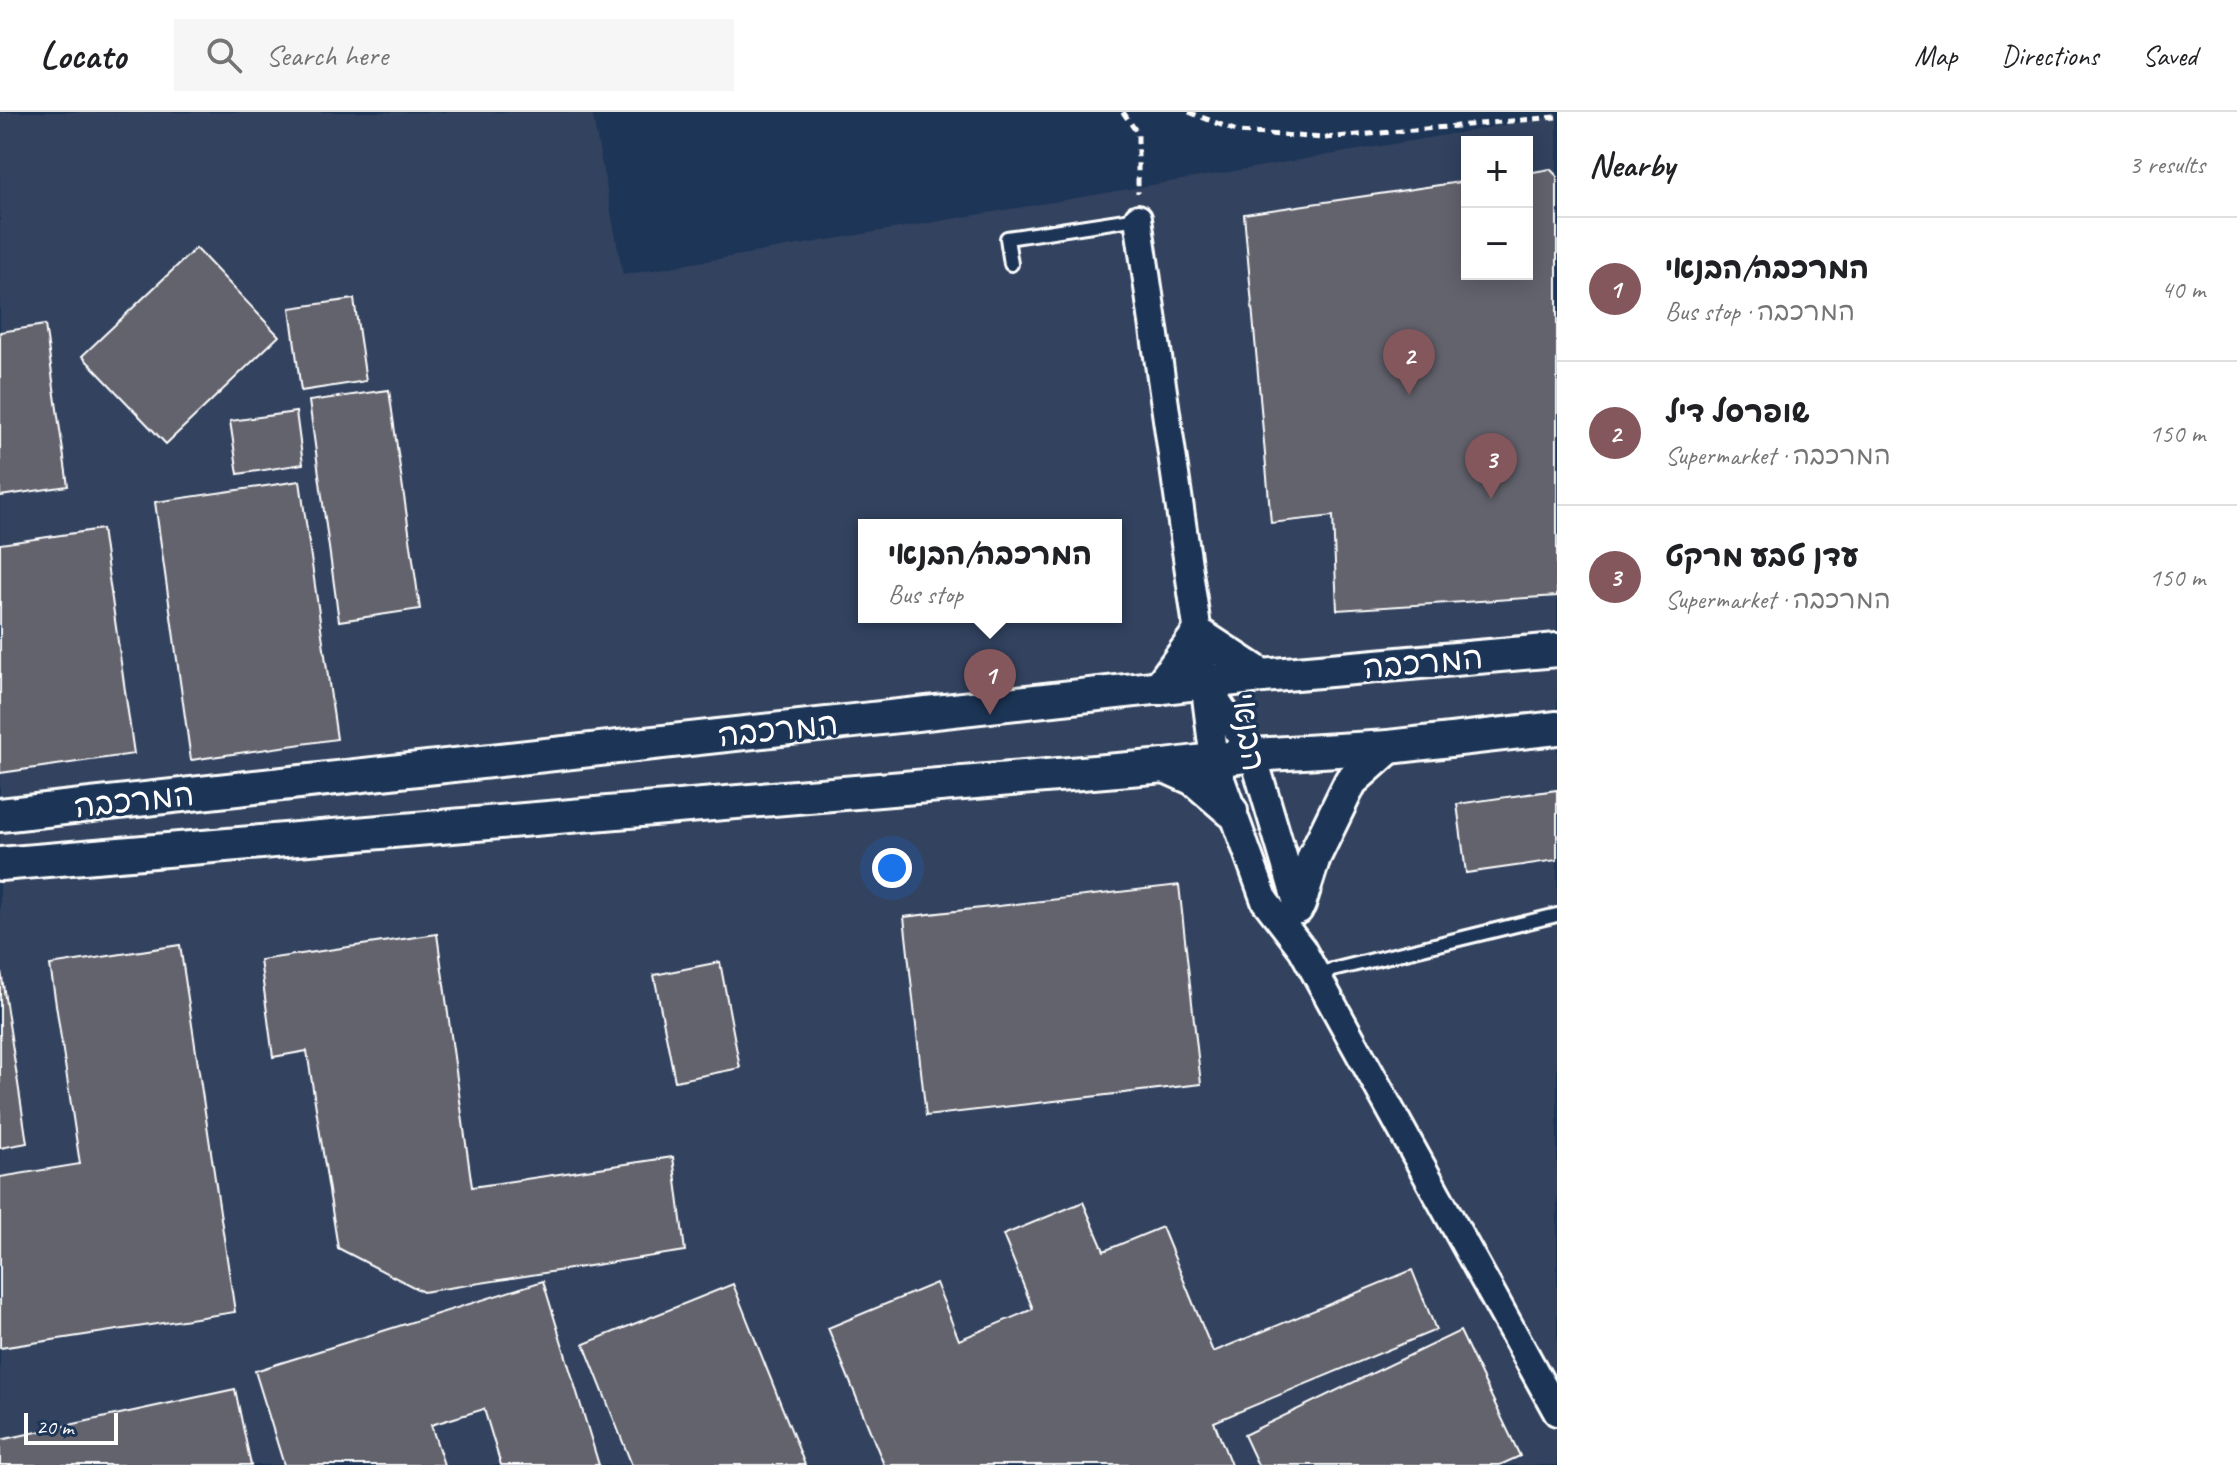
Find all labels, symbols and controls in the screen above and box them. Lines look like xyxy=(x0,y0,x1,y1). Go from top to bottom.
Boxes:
search box xyxy=(174,19,734,91)
text: Locato xyxy=(40,32,126,79)
icon: search xyxy=(202,33,246,77)
text: Search here xyxy=(266,36,388,74)
text: Map xyxy=(1914,38,1957,73)
text: Directions xyxy=(2001,38,2099,73)
text: Saved xyxy=(2143,38,2197,73)
map controls xyxy=(1461,136,1533,280)
button: + xyxy=(1461,136,1533,208)
text: Nearby xyxy=(1589,143,1675,186)
text: 3 results xyxy=(2129,148,2205,181)
button: − xyxy=(1461,208,1533,280)
text: המרכבה/הבנאי xyxy=(1665,249,1869,287)
text: 1 xyxy=(1609,273,1621,306)
text: 40 m xyxy=(2161,273,2205,306)
text: Bus stop · המרכבה xyxy=(1665,295,1855,328)
pin: 2 xyxy=(1383,329,1435,395)
text: שופרסל דיל xyxy=(1665,393,1810,431)
text: 2 xyxy=(1609,417,1621,450)
text: 150 m xyxy=(2149,417,2205,450)
pin: 3 xyxy=(1465,433,1517,499)
text: Supermarket · המרכבה xyxy=(1665,439,1891,472)
popup xyxy=(858,519,1122,623)
text: המרכבה/הבנאי xyxy=(888,535,1092,573)
text: עדן טבע מרקט xyxy=(1665,537,1859,575)
text: 3 xyxy=(1609,561,1621,594)
text: 150 m xyxy=(2149,561,2205,594)
text: Bus stop xyxy=(888,578,963,611)
text: Supermarket · המרכבה xyxy=(1665,583,1891,616)
street label: המרכבה xyxy=(1361,637,1485,688)
pin: 1 xyxy=(964,649,1016,715)
street label: הבנאי xyxy=(1223,690,1274,774)
street label: המרכבה xyxy=(716,703,840,756)
street label: המרכבה xyxy=(72,774,196,827)
your location xyxy=(872,848,912,888)
scale bar xyxy=(24,1409,118,1445)
text: 20 m xyxy=(36,1413,73,1441)

